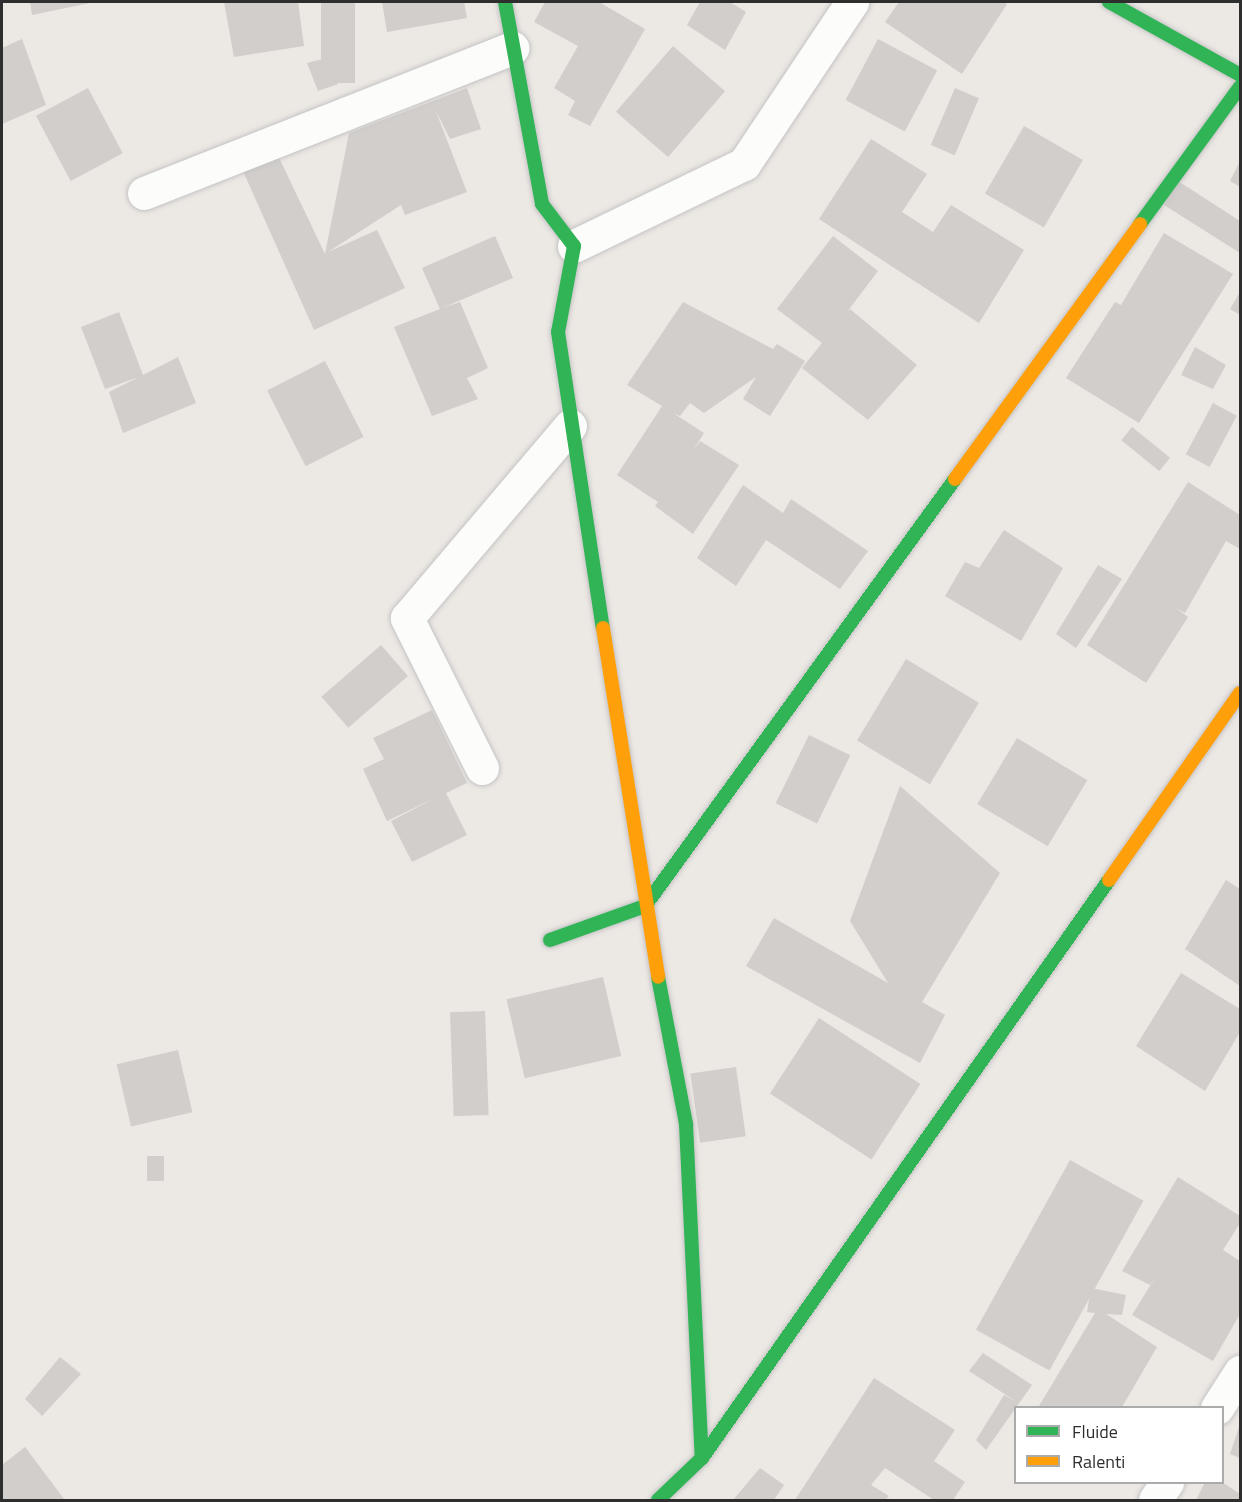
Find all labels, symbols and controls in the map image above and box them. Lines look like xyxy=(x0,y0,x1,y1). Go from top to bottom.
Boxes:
legend xyxy=(1014,1406,1224,1484)
text: Fluide xyxy=(1072,1418,1118,1445)
text: Ralenti xyxy=(1072,1448,1125,1475)

